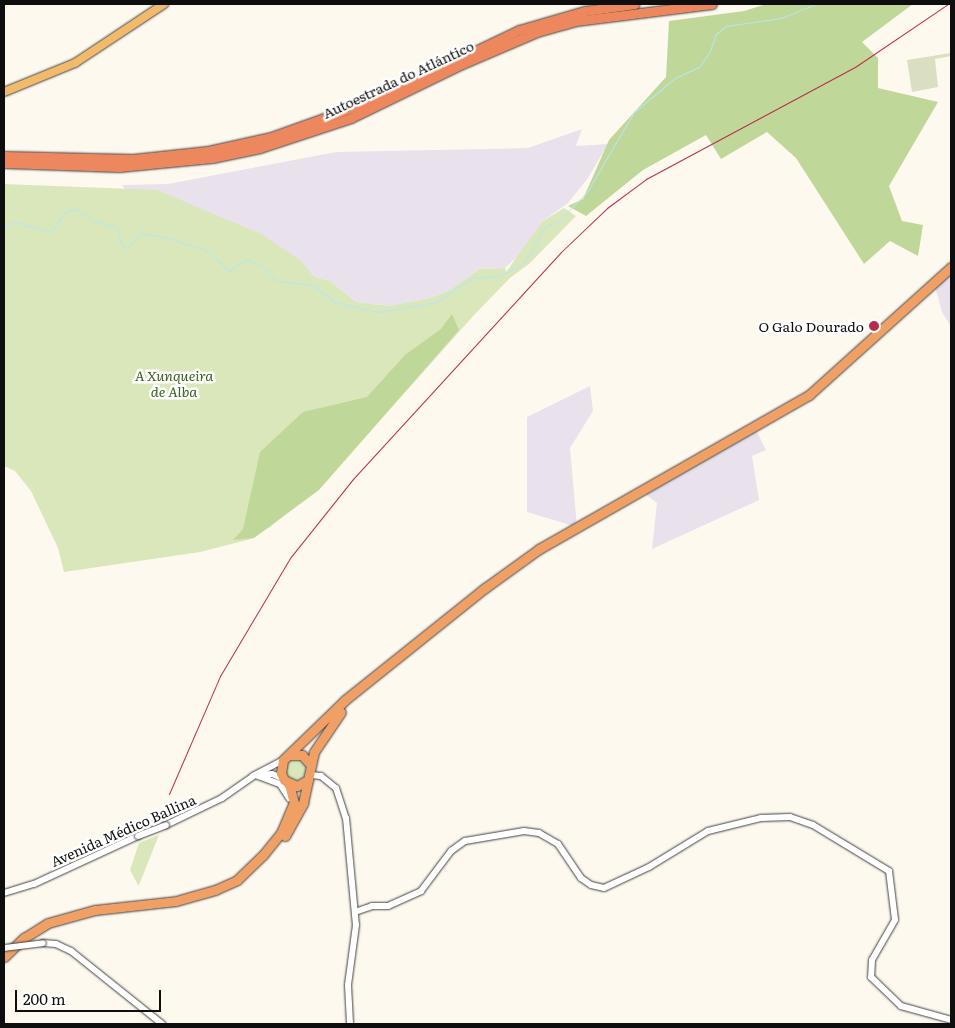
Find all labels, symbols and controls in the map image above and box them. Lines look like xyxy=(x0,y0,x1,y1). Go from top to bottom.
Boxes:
street label: Autoestrada do Atlántico xyxy=(320,37,476,121)
place label: O Galo Dourado xyxy=(759,318,864,334)
marker: O Galo Dourado xyxy=(868,320,880,332)
park label: A Xunqueira de Alba xyxy=(135,367,213,400)
street label: Avenida Médico Ballina xyxy=(48,790,198,870)
scale bar xyxy=(18,980,164,1012)
text: 200 m xyxy=(23,987,66,1010)

